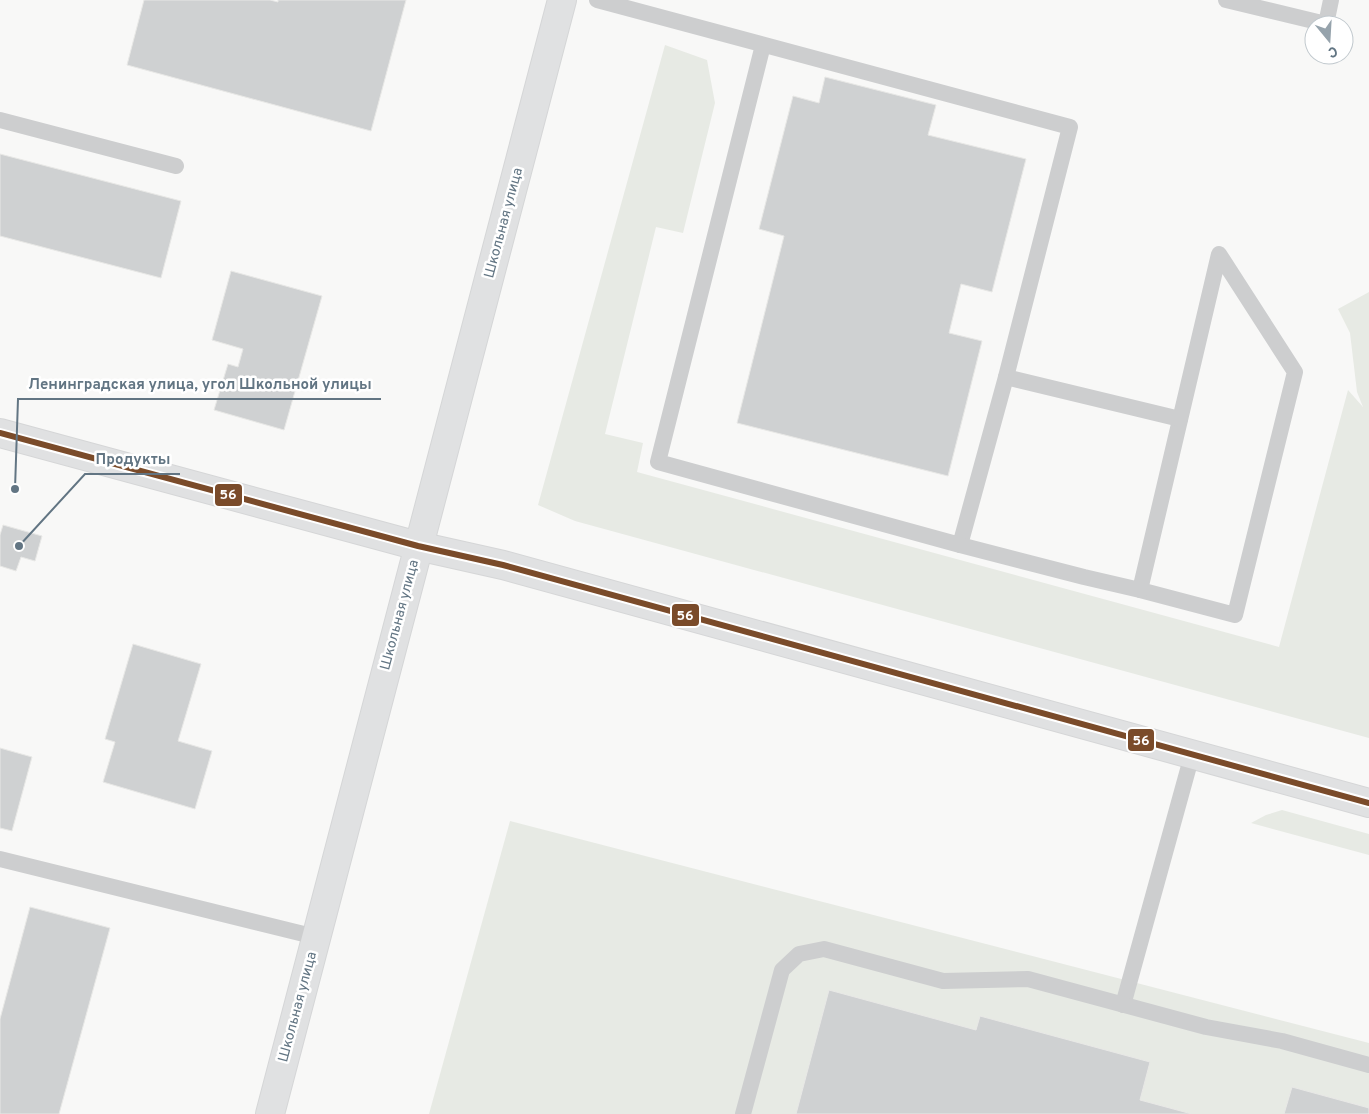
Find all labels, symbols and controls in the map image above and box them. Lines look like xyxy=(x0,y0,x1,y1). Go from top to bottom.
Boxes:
north arrow xyxy=(1304,15,1354,65)
text: С xyxy=(1326,41,1339,60)
street label: Школьная улица xyxy=(481,166,527,280)
callout: Ленинградская улица, угол Школьной улицы xyxy=(18,369,381,399)
text: Ленинградская улица, угол Школьной улицы xyxy=(28,376,372,395)
callout: Продукты xyxy=(85,444,180,474)
text: Продукты xyxy=(96,451,170,470)
line badge: 56 xyxy=(214,483,243,507)
text: 56 xyxy=(219,487,237,504)
street label: Школьная улица xyxy=(377,558,423,672)
line badge: 56 xyxy=(671,603,700,627)
text: 56 xyxy=(676,608,694,625)
line badge: 56 xyxy=(1127,728,1155,752)
text: 56 xyxy=(1132,733,1150,750)
street label: Школьная улица xyxy=(275,950,321,1064)

